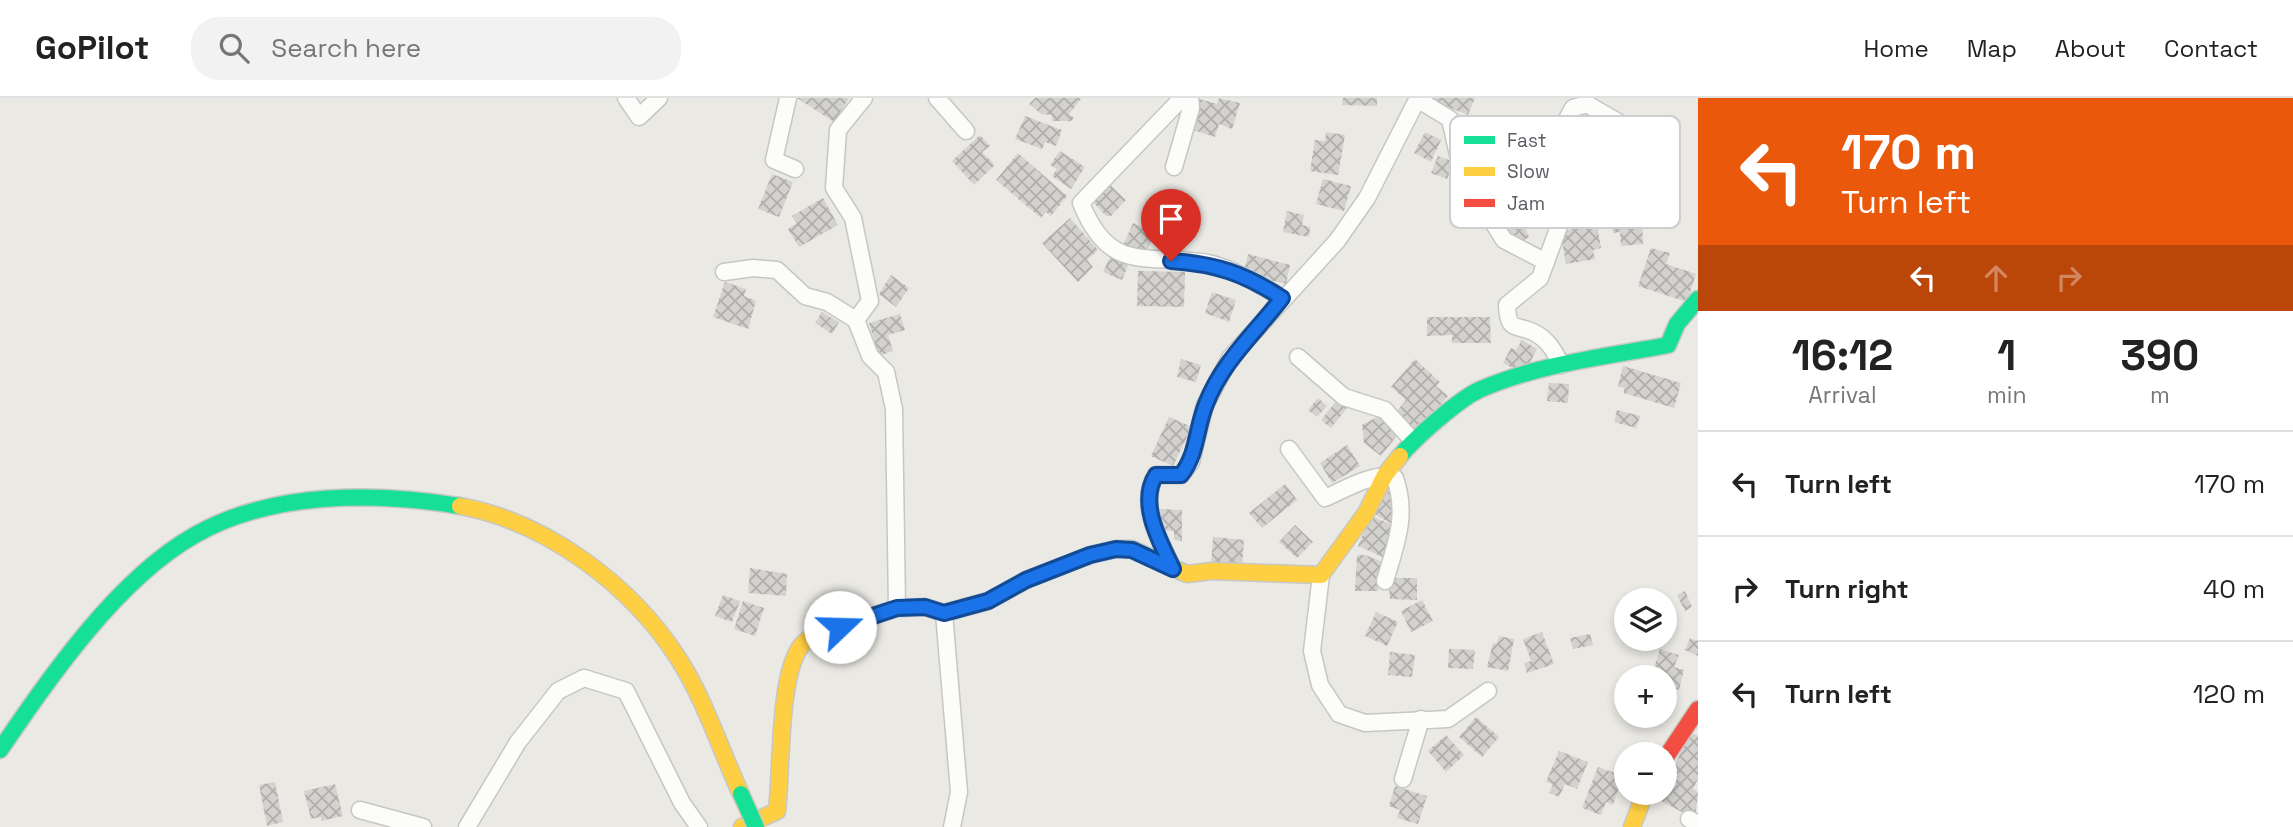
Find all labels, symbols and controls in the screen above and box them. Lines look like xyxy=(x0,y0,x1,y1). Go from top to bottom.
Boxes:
search box xyxy=(191,17,681,80)
text: GoPilot xyxy=(35,27,149,69)
icon: search xyxy=(215,29,253,67)
text: Search here xyxy=(271,31,421,65)
text: Home xyxy=(1863,33,1929,64)
text: Map xyxy=(1967,33,2017,64)
text: About xyxy=(2055,33,2126,64)
text: Contact xyxy=(2164,33,2258,64)
legend xyxy=(1450,116,1680,228)
text: 170 m xyxy=(1841,121,1976,183)
icon: left xyxy=(1726,126,1817,217)
text: Fast xyxy=(1507,128,1547,153)
text: Slow xyxy=(1507,159,1550,184)
text: Turn left xyxy=(1841,182,1971,222)
pin xyxy=(1141,189,1201,261)
text: Jam xyxy=(1507,191,1545,216)
icon: arrive xyxy=(1152,200,1190,238)
icon: left xyxy=(1904,259,1942,297)
icon: ahead xyxy=(1977,259,2015,297)
icon: right xyxy=(2050,259,2088,297)
text: 16:12 xyxy=(1792,329,1893,382)
text: 1 xyxy=(1997,329,2016,382)
text: 390 xyxy=(2120,329,2199,382)
text: Arrival xyxy=(1808,380,1877,410)
text: min xyxy=(1987,380,2027,410)
text: m xyxy=(2150,380,2170,410)
icon: left xyxy=(1726,465,1764,503)
text: Turn left xyxy=(1785,467,1892,501)
text: 170 m xyxy=(2194,467,2265,501)
icon: right xyxy=(1726,570,1764,608)
text: Turn right xyxy=(1785,572,1909,606)
text: 40 m xyxy=(2203,572,2265,606)
map controls xyxy=(1614,588,1677,805)
button: layers xyxy=(1614,588,1677,651)
position arrow xyxy=(803,590,877,664)
button: + xyxy=(1614,665,1677,728)
icon: left xyxy=(1726,675,1764,713)
text: Turn left xyxy=(1785,677,1892,711)
text: 120 m xyxy=(2193,677,2265,711)
button: − xyxy=(1614,742,1677,805)

